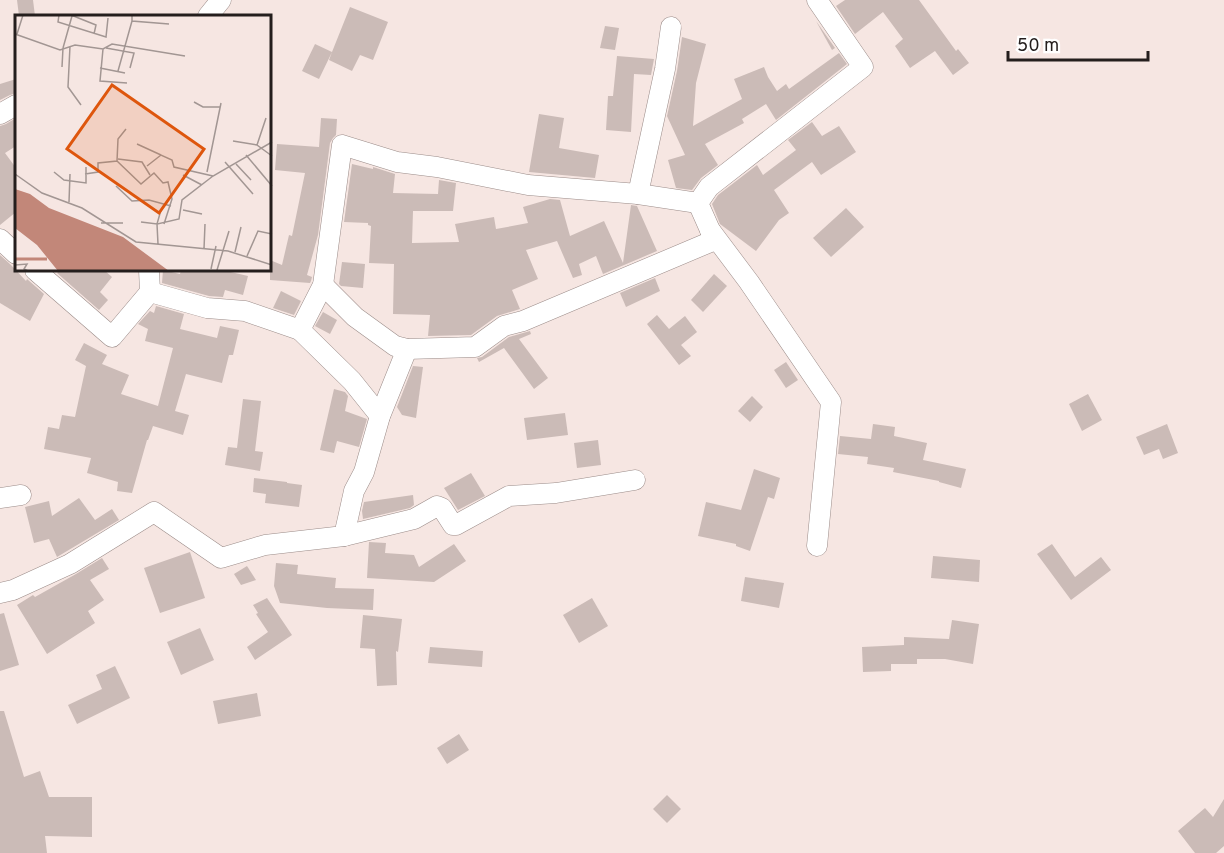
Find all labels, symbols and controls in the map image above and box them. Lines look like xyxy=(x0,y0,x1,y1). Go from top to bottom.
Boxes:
inset map xyxy=(15,15,272,272)
scale bar xyxy=(1008,24,1148,62)
text: 50 m xyxy=(1017,35,1059,58)

